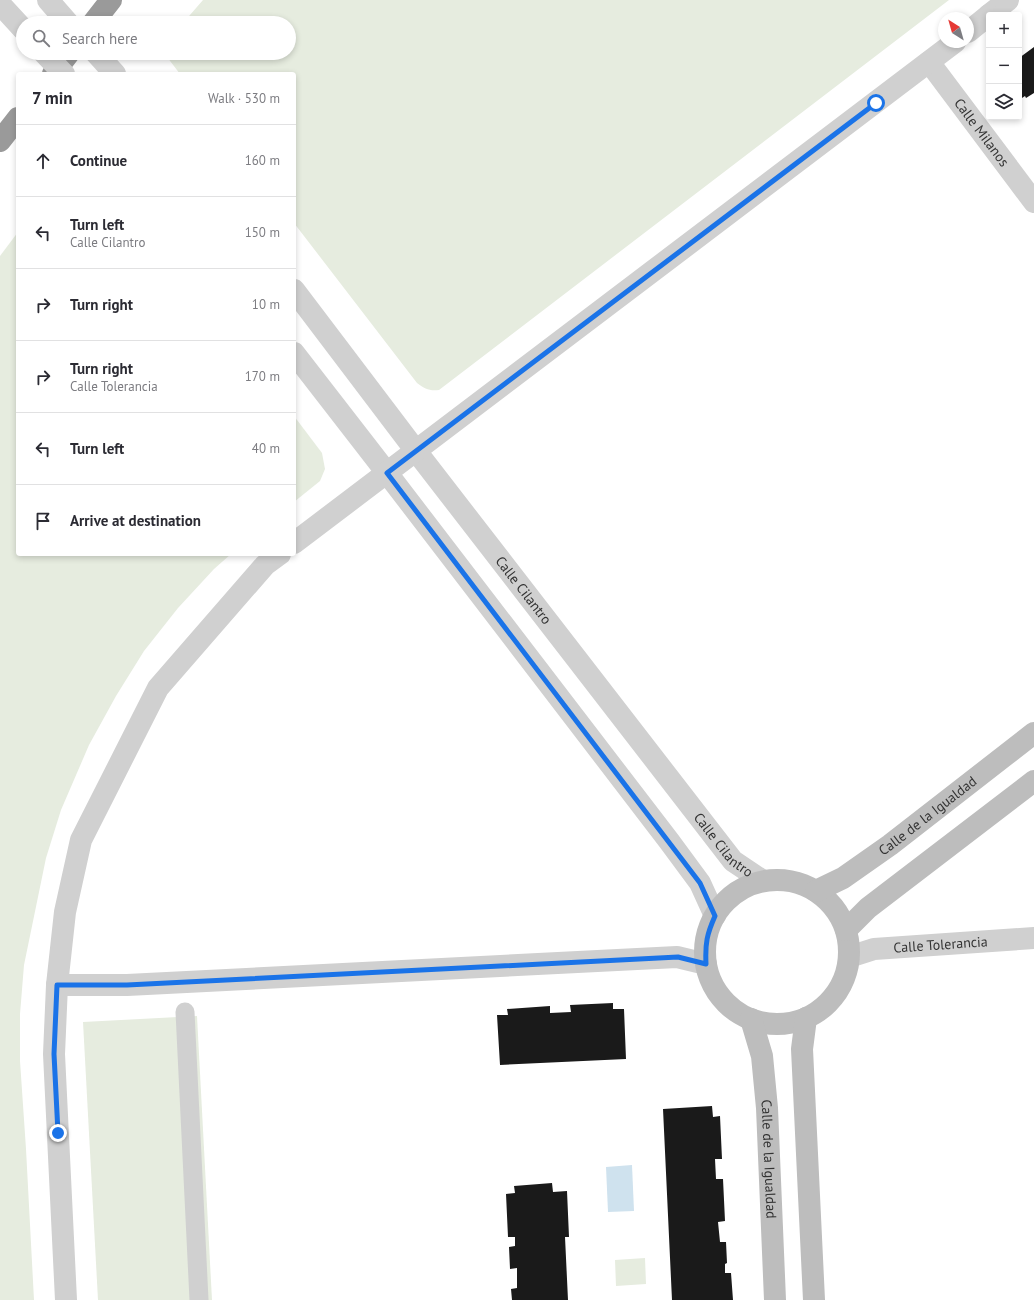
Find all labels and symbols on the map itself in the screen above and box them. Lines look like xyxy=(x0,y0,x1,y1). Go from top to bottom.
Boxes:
north arrow xyxy=(938,12,974,48)
route start xyxy=(867,94,885,112)
street label: Calle Milanos xyxy=(950,95,1013,170)
street label: Calle Cilantro xyxy=(492,553,556,628)
street label: Calle de la Igualdad xyxy=(875,772,980,859)
street label: Calle Cilantro xyxy=(690,809,757,881)
street label: Calle Tolerancia xyxy=(893,932,988,957)
street label: Calle de la Igualdad xyxy=(757,1099,781,1219)
route end xyxy=(49,1124,67,1142)

